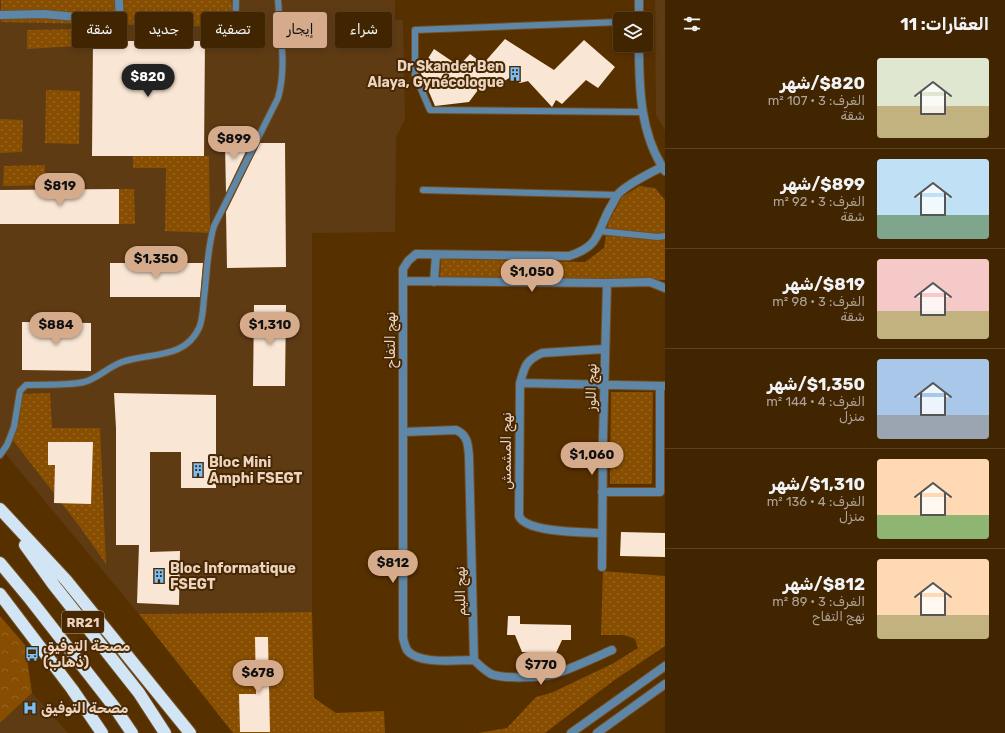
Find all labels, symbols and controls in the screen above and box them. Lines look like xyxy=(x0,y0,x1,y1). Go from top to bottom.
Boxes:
chip: شقة xyxy=(72,12,127,48)
chip: جديد xyxy=(135,12,193,48)
chip: تصفية xyxy=(201,12,265,48)
chip: إيجار xyxy=(273,12,327,48)
chip: شراء xyxy=(335,12,392,48)
map controls xyxy=(613,12,653,52)
button: layers xyxy=(613,12,653,52)
icon: filters xyxy=(681,13,703,35)
text: العقارات: 11 xyxy=(900,14,989,34)
place label: Dr Skander Ben Alaya, Gynécologue xyxy=(367,58,504,91)
pin: $820 xyxy=(124,64,172,98)
building icon: Dr Skander Ben Alaya, Gynécologue xyxy=(507,66,523,82)
text: $820 xyxy=(131,69,165,84)
text: $820/شهر xyxy=(780,73,865,93)
icon: home xyxy=(909,74,957,122)
text: الغرف: 3 · 107 m² xyxy=(768,93,865,108)
text: شقة xyxy=(840,108,865,123)
pin: $899 xyxy=(210,126,258,160)
text: $899 xyxy=(217,131,251,146)
pin: $819 xyxy=(36,173,84,207)
text: $899/شهر xyxy=(781,174,865,194)
icon: home xyxy=(909,175,957,223)
text: $819 xyxy=(44,178,76,193)
text: الغرف: 3 · 92 m² xyxy=(773,194,865,209)
text: شقة xyxy=(840,209,865,224)
pin: $1,350 xyxy=(123,246,189,280)
text: $1,350 xyxy=(134,251,178,266)
pin: $1,050 xyxy=(499,259,565,293)
text: $1,050 xyxy=(510,264,554,279)
text: $819/شهر xyxy=(783,274,865,294)
icon: home xyxy=(909,275,957,323)
text: الغرف: 3 · 98 m² xyxy=(772,294,865,309)
text: شقة xyxy=(840,309,865,324)
street label: نهج التفاح xyxy=(382,311,401,369)
pin: $884 xyxy=(32,312,80,346)
pin: $1,310 xyxy=(237,312,303,346)
text: $884 xyxy=(38,317,74,332)
text: $1,310 xyxy=(249,317,291,332)
street label: نهج اللوز xyxy=(583,363,602,412)
text: $1,350/شهر xyxy=(767,374,865,394)
icon: home xyxy=(909,375,957,423)
text: الغرف: 4 · 144 m² xyxy=(766,394,865,409)
text: منزل xyxy=(839,409,865,424)
street label: نهج المشمش xyxy=(498,412,517,490)
pin: $1,060 xyxy=(559,442,625,476)
text: $1,060 xyxy=(570,447,614,462)
place label: Bloc Mini Amphi FSEGT xyxy=(209,454,303,487)
building icon: Bloc Mini Amphi FSEGT xyxy=(190,462,206,478)
text: $1,310/شهر xyxy=(770,474,865,494)
icon: home xyxy=(909,475,957,523)
text: الغرف: 4 · 136 m² xyxy=(767,494,865,509)
text: منزل xyxy=(839,509,865,524)
pin: $812 xyxy=(369,550,417,584)
text: $812 xyxy=(377,555,409,570)
place label: Bloc Informatique FSEGT xyxy=(170,560,296,593)
street label: نهج الليم xyxy=(452,566,471,616)
building icon: Bloc Informatique FSEGT xyxy=(151,568,167,584)
text: $812/شهر xyxy=(783,574,865,594)
icon: home xyxy=(909,575,957,623)
text: الغرف: 3 · 89 m² xyxy=(772,594,865,609)
text: نهج التفاح xyxy=(812,609,865,624)
road number: RR21 xyxy=(62,611,104,633)
place label: مصحة التوفيق (ذهاب) xyxy=(43,638,130,671)
bus stop icon: مصحة التوفيق (ذهاب) xyxy=(24,646,40,662)
pin: $770 xyxy=(517,652,565,686)
text: $770 xyxy=(525,657,557,672)
pin: $678 xyxy=(234,660,282,694)
text: $678 xyxy=(242,665,274,680)
hospital icon: مصحة التوفيق xyxy=(22,700,38,716)
place label: مصحة التوفيق xyxy=(41,700,128,717)

